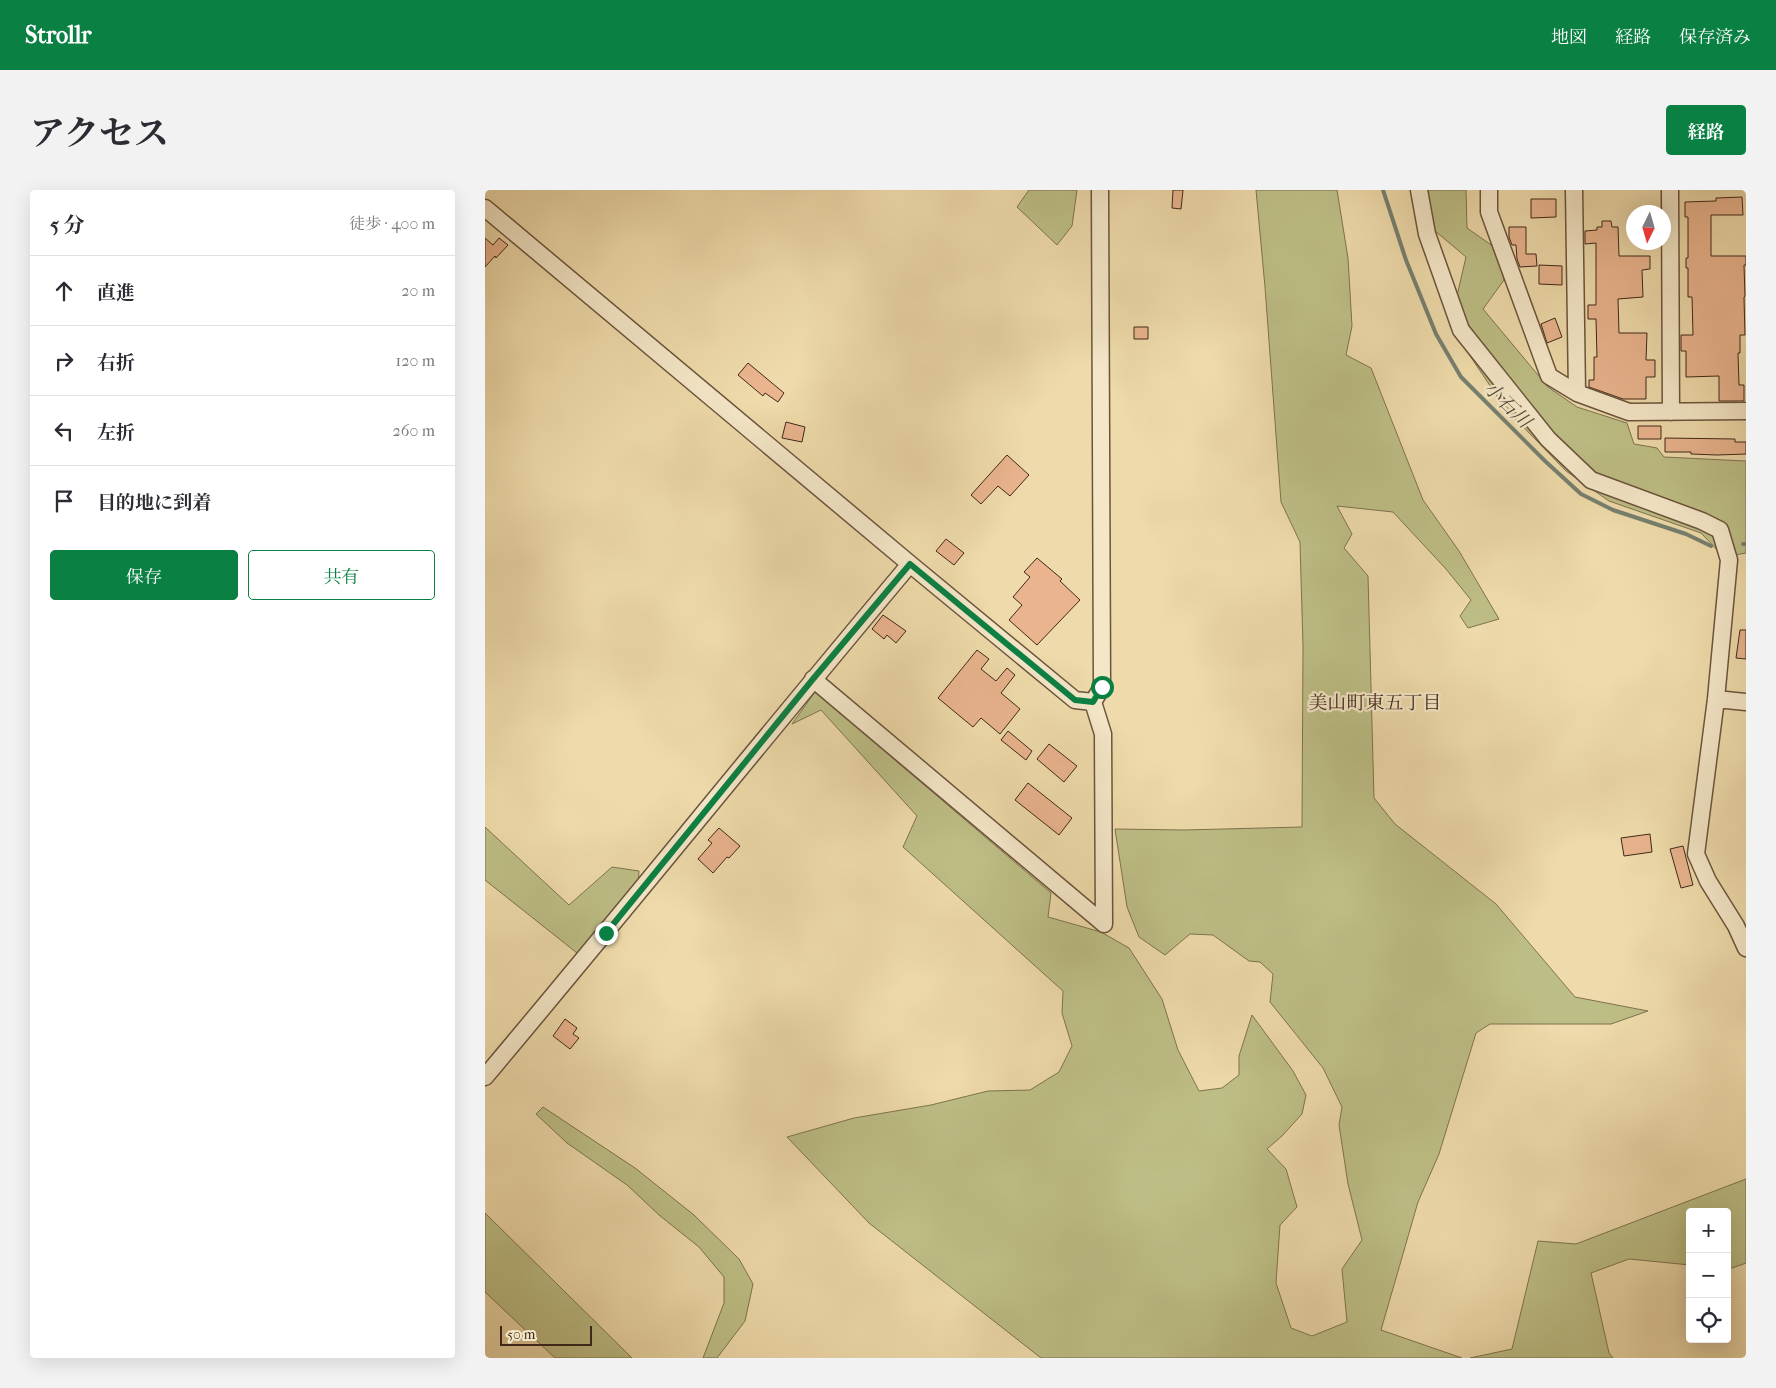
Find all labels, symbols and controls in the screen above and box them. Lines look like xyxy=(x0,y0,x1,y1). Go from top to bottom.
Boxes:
text: Strollr xyxy=(25,21,92,49)
text: 地図 xyxy=(1551,27,1587,48)
text: 経路 xyxy=(1615,27,1651,48)
text: 保存済み xyxy=(1679,27,1751,48)
button: 経路 xyxy=(1666,105,1746,155)
text: アクセス xyxy=(30,113,169,154)
north arrow xyxy=(1626,205,1671,250)
text: 5 分 xyxy=(50,213,85,237)
text: 徒歩 · 400 m xyxy=(349,214,435,233)
icon: ahead xyxy=(50,277,78,305)
text: 20 m xyxy=(401,281,435,300)
text: 直進 xyxy=(97,282,135,304)
icon: right xyxy=(50,347,78,375)
text: 120 m xyxy=(396,351,435,370)
text: 右折 xyxy=(97,352,135,374)
water label: 小石川 xyxy=(1479,377,1537,434)
icon: left xyxy=(50,417,78,445)
text: 260 m xyxy=(393,421,435,440)
text: 左折 xyxy=(97,422,135,444)
icon: arrive xyxy=(50,487,78,515)
text: 目的地に到着 xyxy=(97,492,211,514)
button: 保存 xyxy=(50,550,238,600)
button: 共有 xyxy=(248,550,435,600)
route start xyxy=(1091,676,1114,699)
district label: 美山町東五丁目 xyxy=(1308,692,1442,714)
route end xyxy=(595,922,618,945)
map controls xyxy=(1686,1208,1731,1343)
button: + xyxy=(1686,1208,1731,1253)
button: − xyxy=(1686,1253,1731,1298)
button: locate xyxy=(1686,1298,1731,1343)
scale bar xyxy=(500,1323,593,1346)
text: 50 m xyxy=(507,1326,535,1343)

